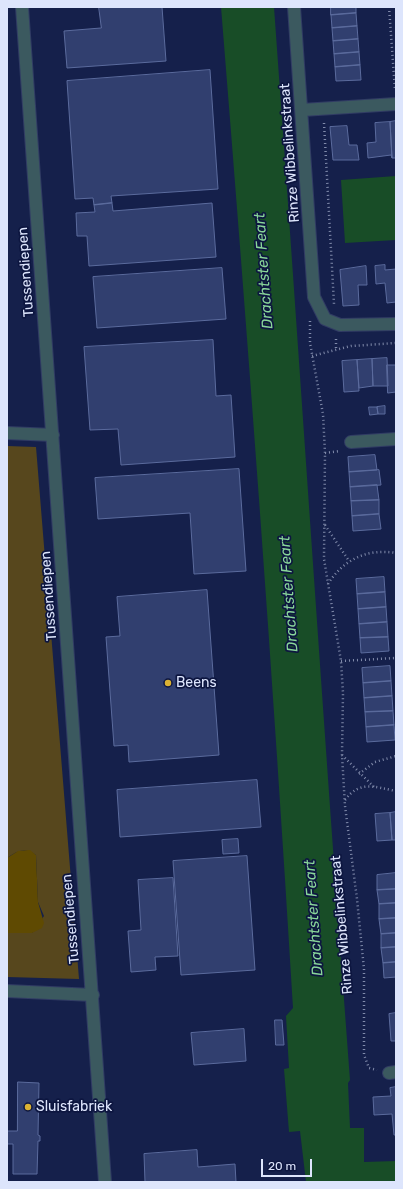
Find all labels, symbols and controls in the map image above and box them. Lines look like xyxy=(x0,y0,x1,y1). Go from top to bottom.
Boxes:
street label: Rinze Wibbelinkstraat xyxy=(277,83,303,223)
water label: Drachtster Feart xyxy=(251,212,277,330)
street label: Tussendiepen xyxy=(14,226,38,318)
water label: Drachtster Feart xyxy=(276,535,302,653)
street label: Tussendiepen xyxy=(37,550,61,642)
place label: Beens xyxy=(176,675,217,691)
marker: Beens xyxy=(163,678,173,688)
street label: Rinze Wibbelinkstraat xyxy=(328,855,356,995)
water label: Drachtster Feart xyxy=(301,859,327,977)
street label: Tussendiepen xyxy=(59,873,83,965)
place label: Sluisfabriek xyxy=(36,1099,112,1115)
marker: Sluisfabriek xyxy=(23,1102,33,1112)
scale bar xyxy=(263,1151,314,1177)
text: 20 m xyxy=(268,1159,296,1173)

